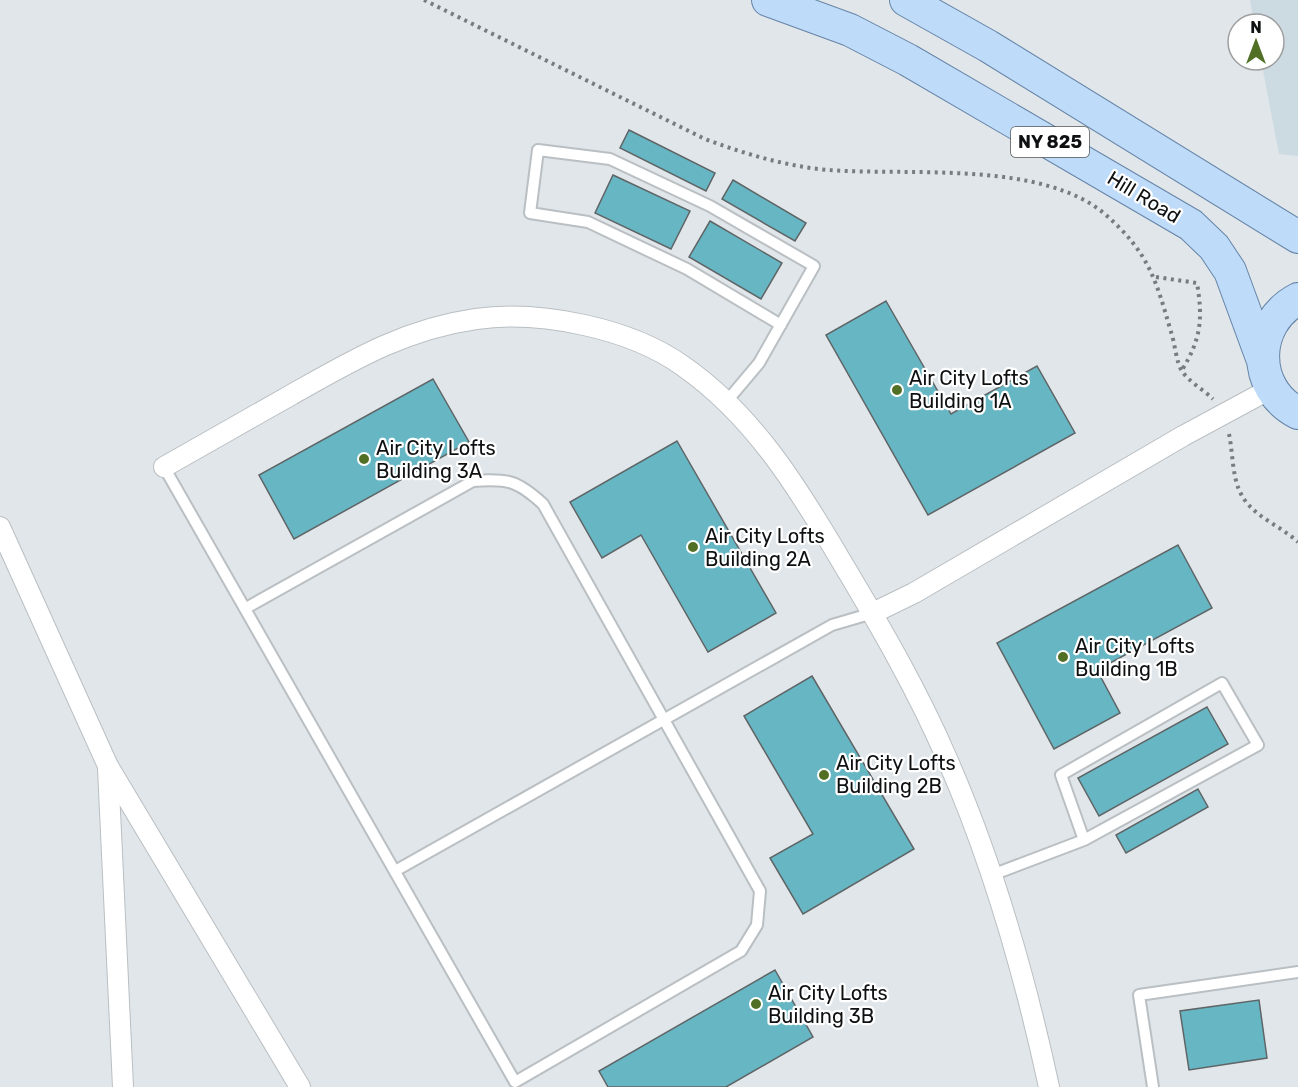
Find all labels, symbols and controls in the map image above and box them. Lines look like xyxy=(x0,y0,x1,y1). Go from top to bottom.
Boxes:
north arrow xyxy=(1226,12,1286,72)
text: N xyxy=(1250,18,1262,37)
road number: NY 825 xyxy=(1011,127,1089,157)
street label: Hill Road xyxy=(1103,166,1185,228)
place label: Air City Lofts Building 1A xyxy=(909,366,1029,413)
marker: Air City Lofts Building 1A xyxy=(890,383,904,397)
place label: Air City Lofts Building 3A xyxy=(376,436,496,483)
marker: Air City Lofts Building 3A xyxy=(357,452,371,466)
place label: Air City Lofts Building 2A xyxy=(705,524,825,571)
marker: Air City Lofts Building 2A xyxy=(686,540,700,554)
place label: Air City Lofts Building 1B xyxy=(1075,634,1195,681)
marker: Air City Lofts Building 1B xyxy=(1056,650,1070,664)
place label: Air City Lofts Building 2B xyxy=(836,751,956,798)
marker: Air City Lofts Building 2B xyxy=(817,768,831,782)
place label: Air City Lofts Building 3B xyxy=(768,981,888,1028)
marker: Air City Lofts Building 3B xyxy=(749,997,763,1011)

